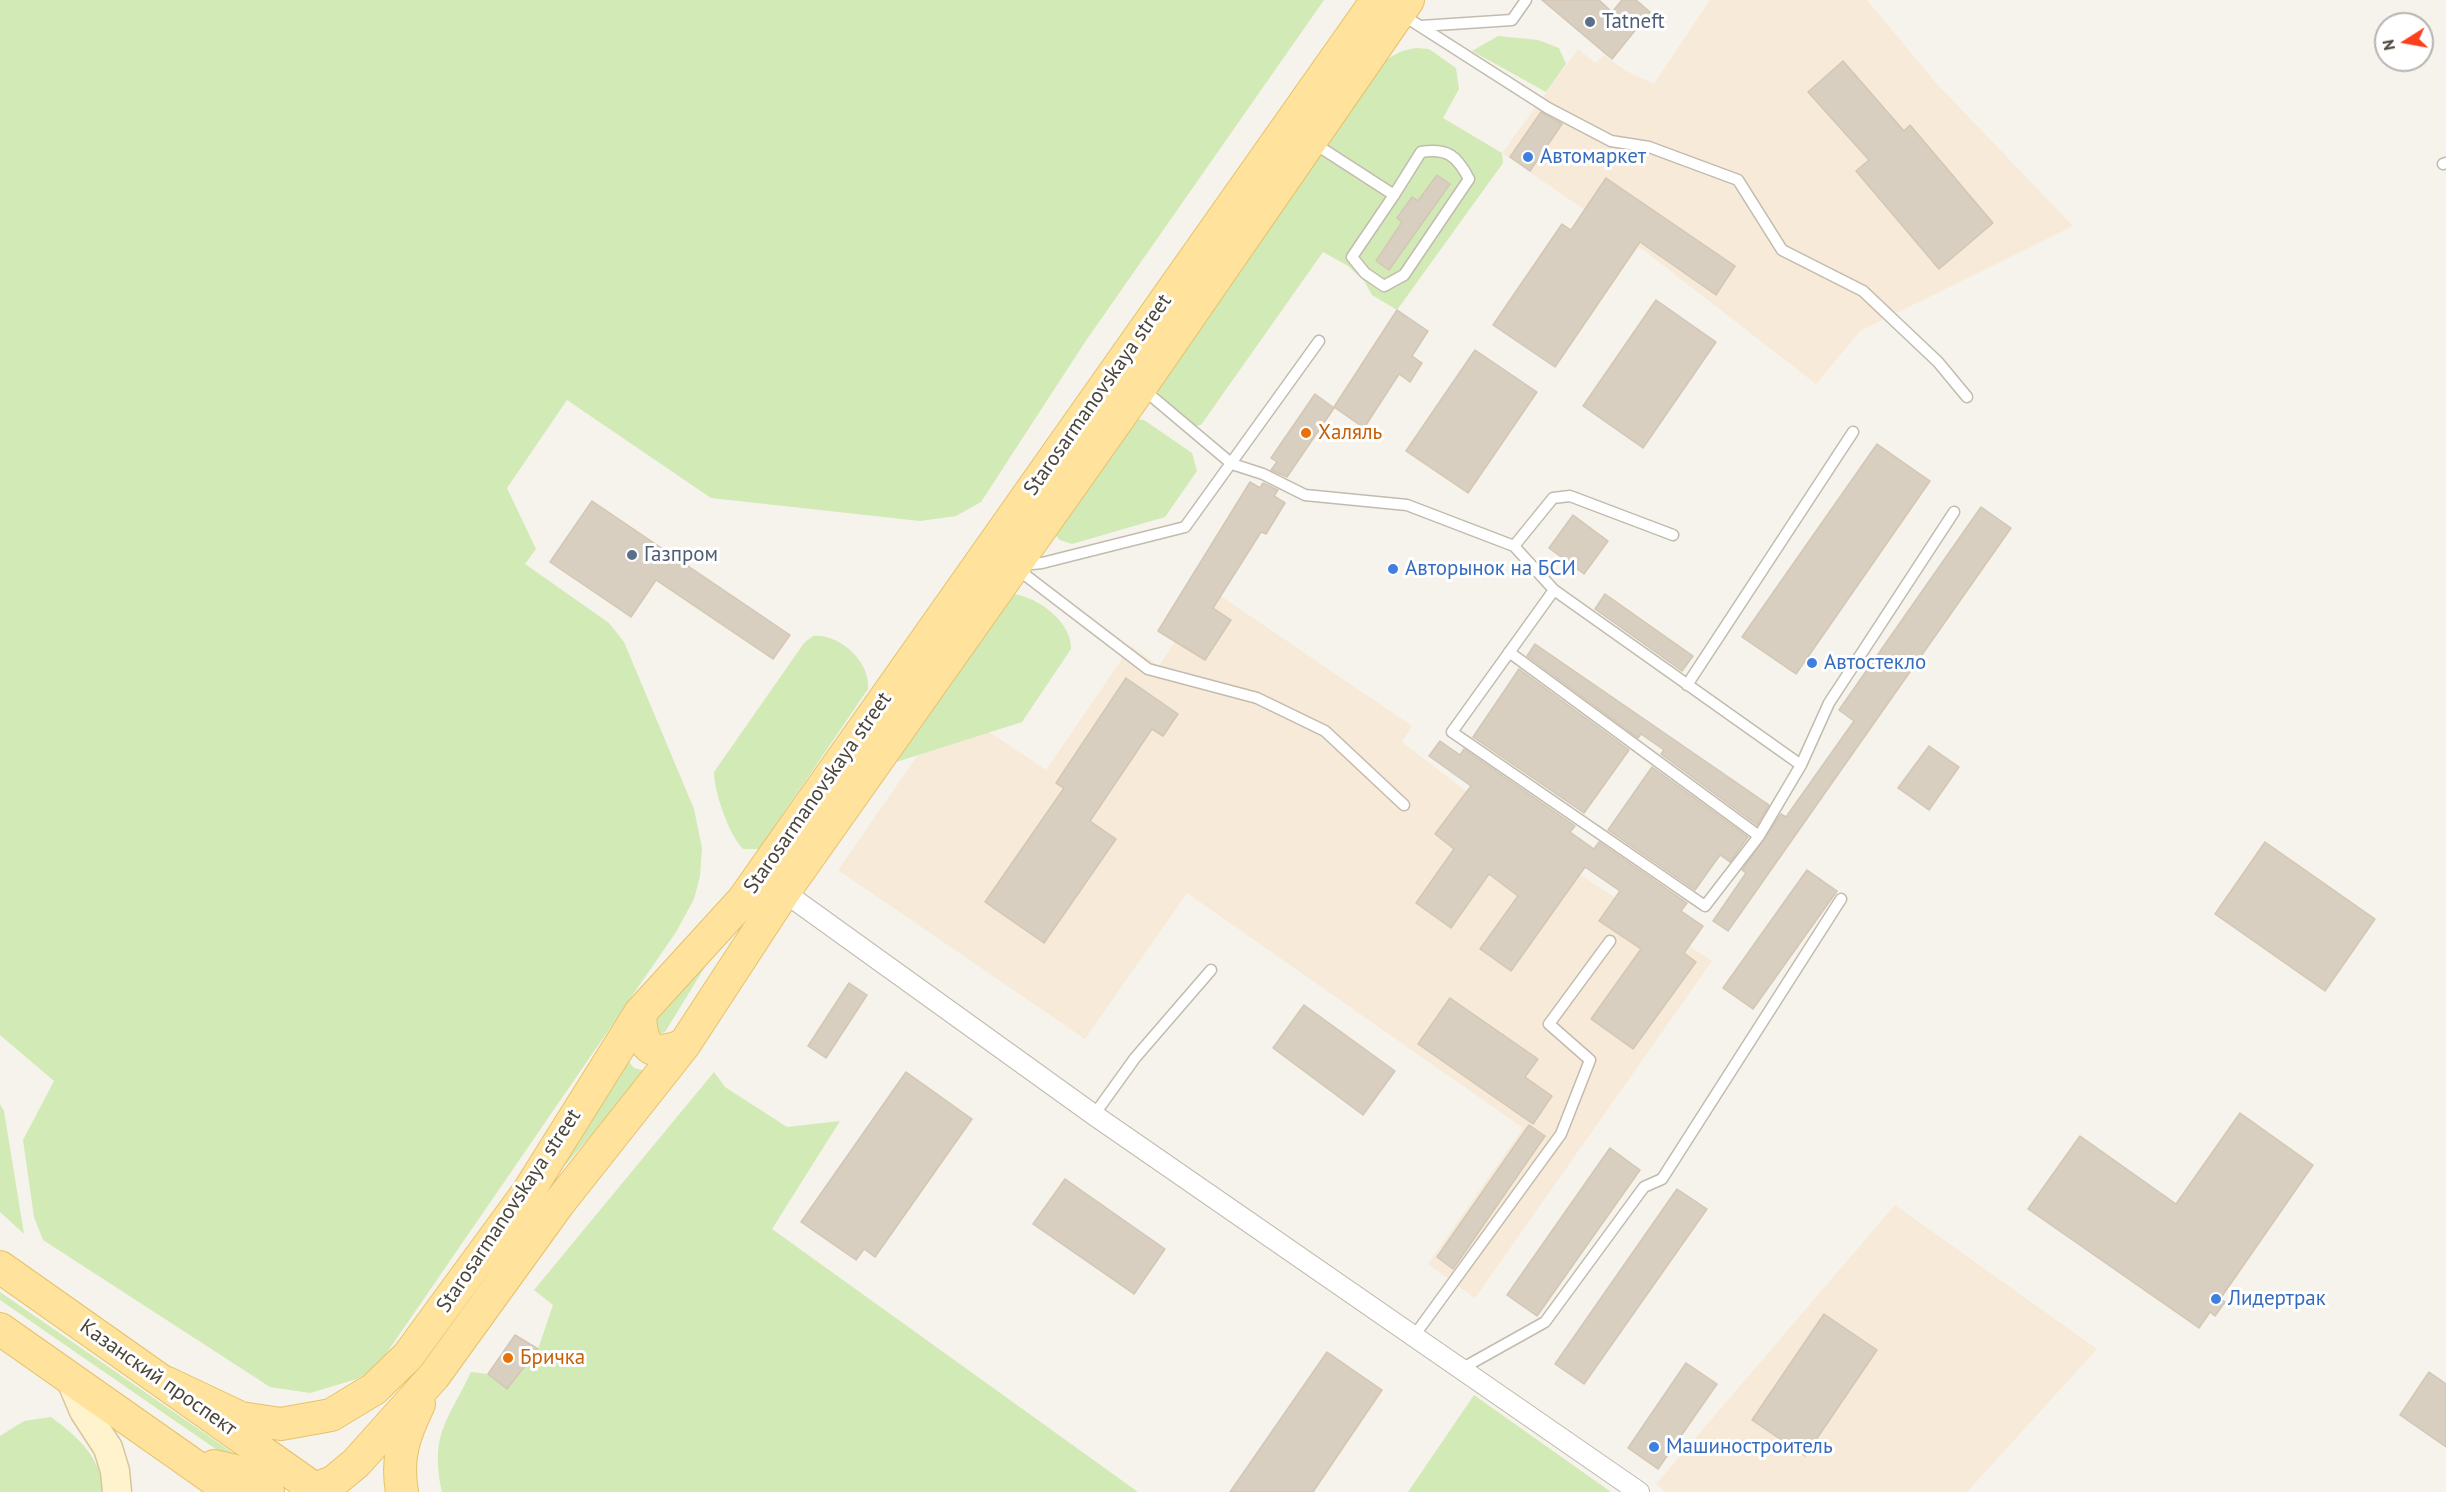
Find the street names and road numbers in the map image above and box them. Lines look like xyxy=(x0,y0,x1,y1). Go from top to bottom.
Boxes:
street label: Starosarmanovskaya street xyxy=(1019,289,1177,501)
street label: Starosarmanovskaya street xyxy=(739,687,897,899)
street label: Starosarmanovskaya street xyxy=(431,1104,587,1318)
street label: Казанский проспект xyxy=(75,1314,241,1442)

